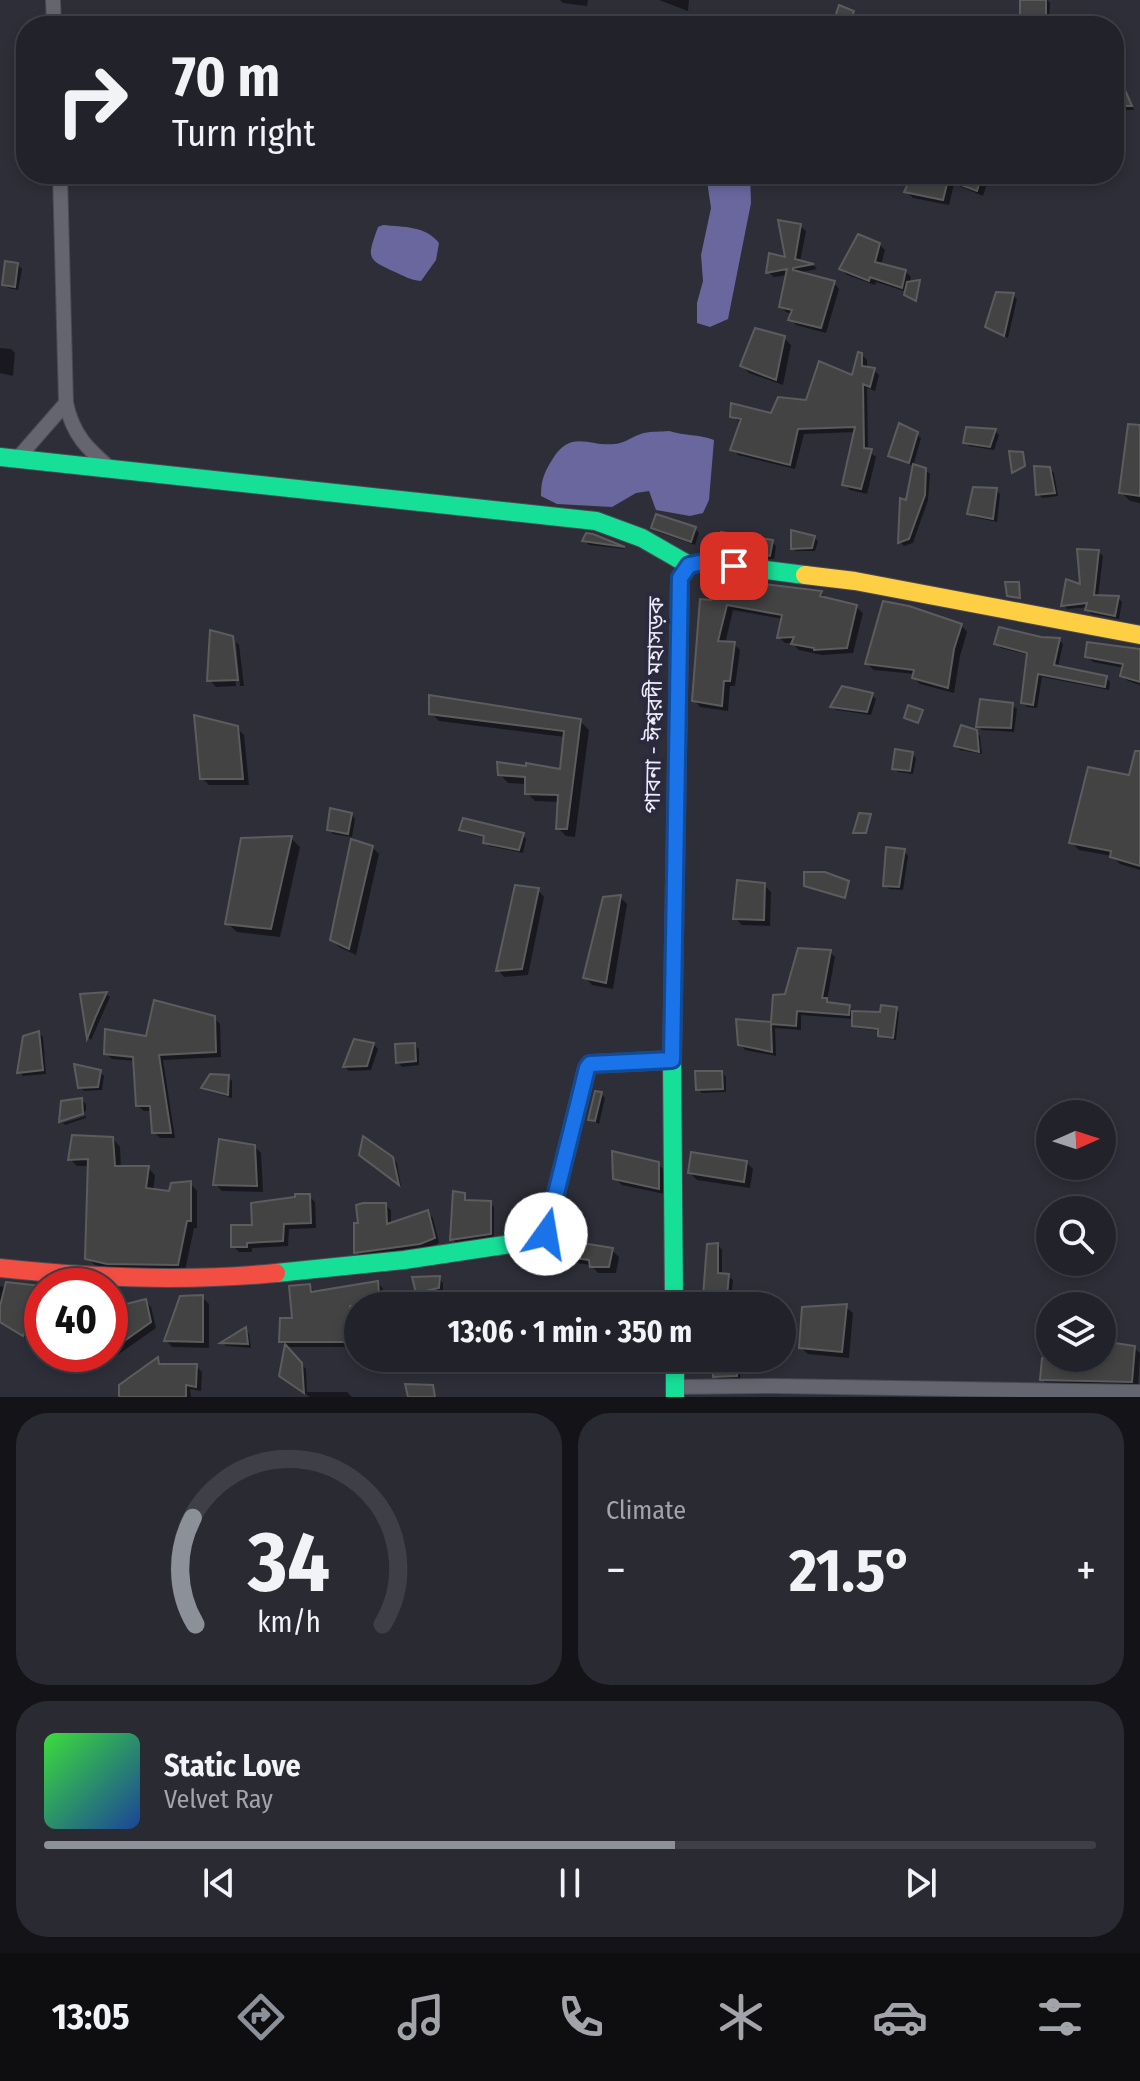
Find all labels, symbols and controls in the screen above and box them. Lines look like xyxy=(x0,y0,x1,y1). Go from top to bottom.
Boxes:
text: 70 m xyxy=(172,44,280,111)
icon: right xyxy=(40,48,144,152)
text: Turn right xyxy=(172,112,315,156)
pin xyxy=(700,532,768,600)
icon: arrive xyxy=(712,544,756,588)
street label: পাবনা - ঈশ্বরদী মহাসড়ক xyxy=(639,596,669,814)
north arrow xyxy=(1036,1100,1116,1180)
map controls xyxy=(1036,1100,1116,1372)
position arrow xyxy=(504,1192,588,1276)
button: search xyxy=(1036,1196,1116,1276)
speed limit sign: 40 xyxy=(24,1268,128,1372)
button: layers xyxy=(1036,1292,1116,1372)
text: 13:06 · 1 min · 350 m xyxy=(448,1314,692,1350)
text: Climate xyxy=(606,1495,686,1526)
text: 34 xyxy=(247,1513,330,1613)
text: 21.5° xyxy=(789,1535,913,1607)
text: − xyxy=(606,1544,626,1597)
text: + xyxy=(1076,1544,1096,1597)
text: km/h xyxy=(257,1605,321,1640)
text: Static Love xyxy=(164,1748,301,1784)
text: Velvet Ray xyxy=(164,1784,273,1815)
icon: previous xyxy=(197,1861,241,1905)
icon: pause xyxy=(548,1861,592,1905)
icon: next xyxy=(899,1861,943,1905)
icon: directions xyxy=(233,1989,289,2045)
icon: music xyxy=(393,1989,449,2045)
icon: phone xyxy=(553,1989,609,2045)
icon: climate xyxy=(713,1989,769,2045)
icon: car xyxy=(872,1989,928,2045)
icon: filters xyxy=(1032,1989,1088,2045)
text: 13:05 xyxy=(52,1995,130,2039)

